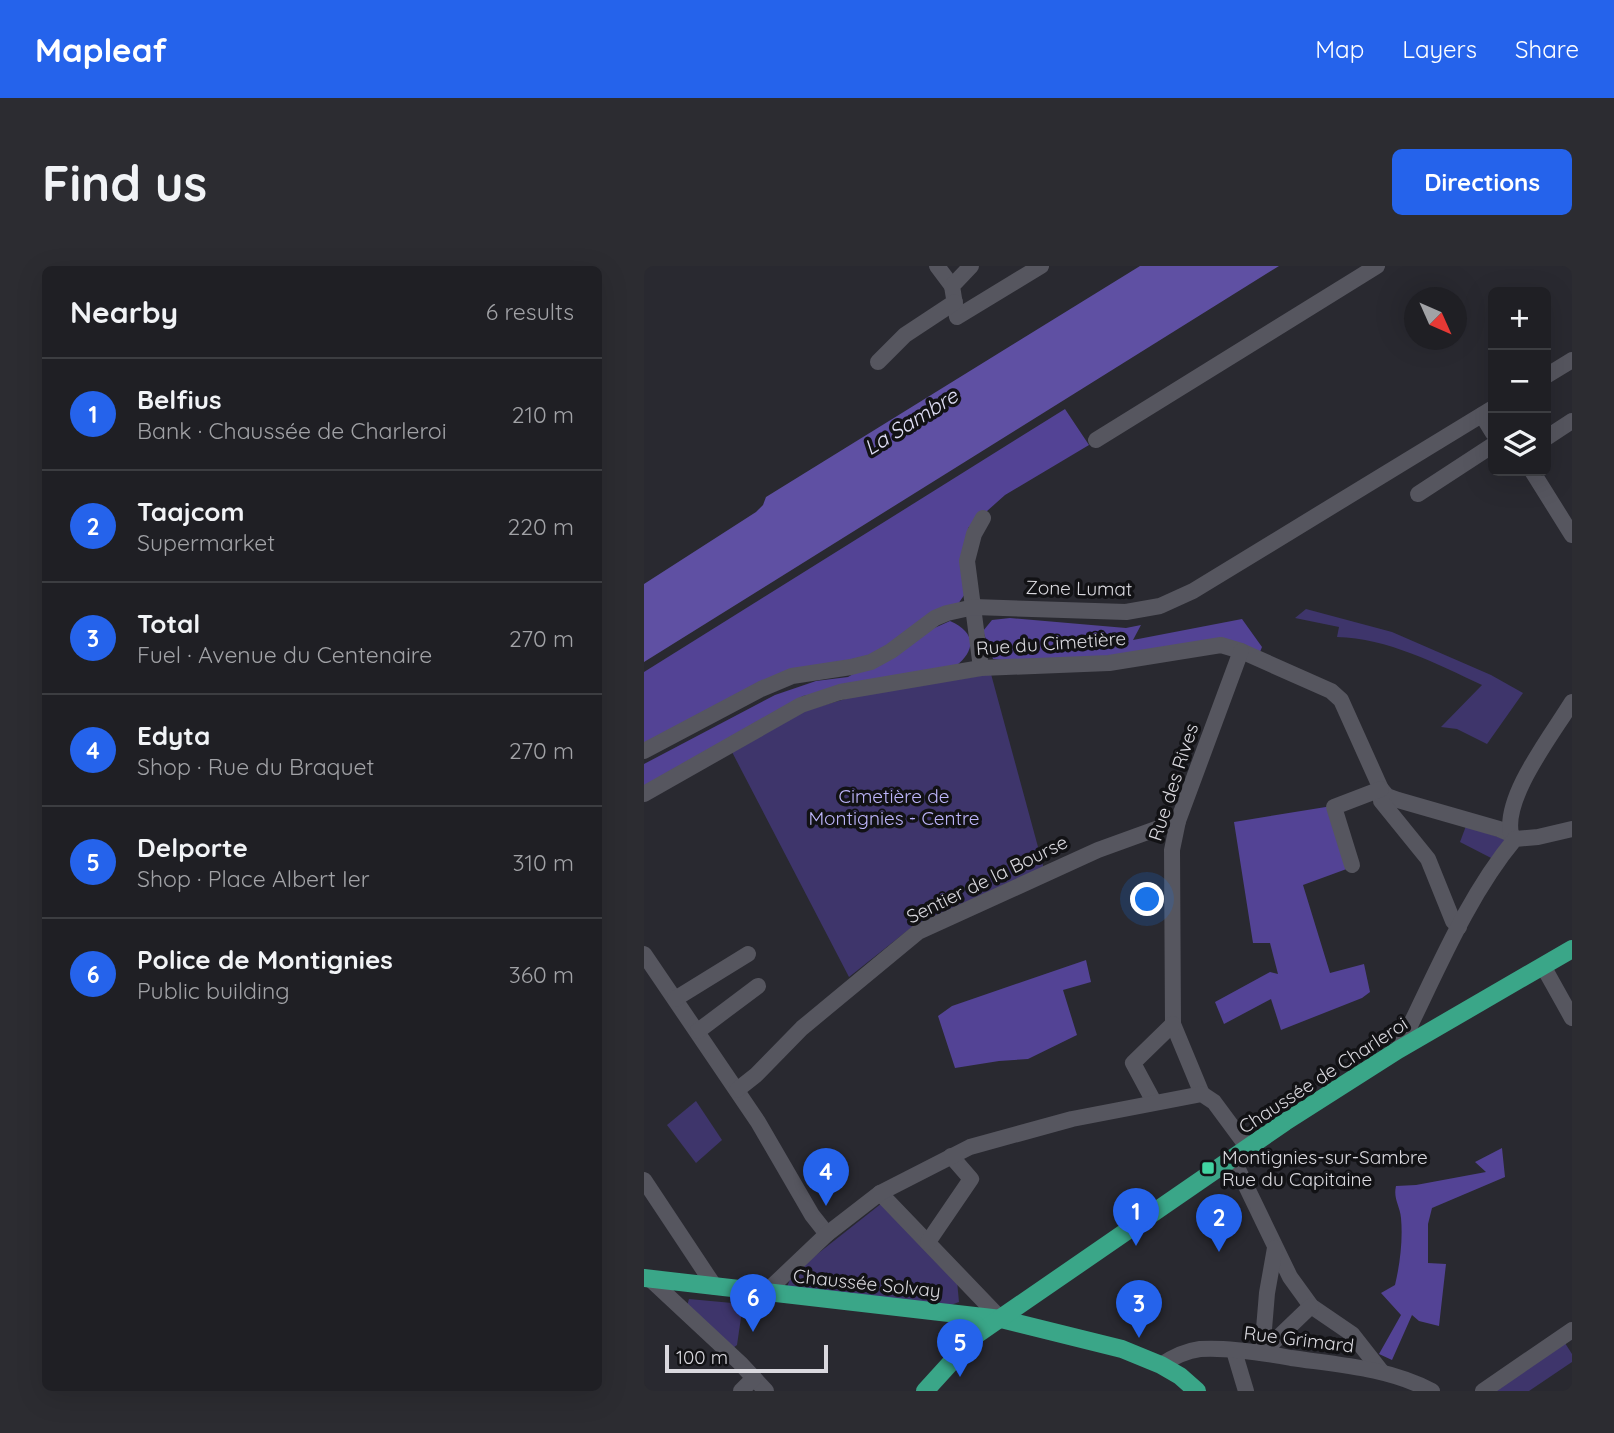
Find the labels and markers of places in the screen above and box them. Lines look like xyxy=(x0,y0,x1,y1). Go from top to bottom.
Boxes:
place label: Montignies-sur-Sambre Rue du Capitaine xyxy=(1222,1145,1428,1191)
pin: 4 xyxy=(803,1148,849,1206)
marker: Montignies-sur-Sambre Rue du Capitaine xyxy=(1200,1160,1216,1176)
pin: 1 xyxy=(1113,1188,1159,1246)
pin: 2 xyxy=(1196,1194,1242,1252)
pin: 6 xyxy=(730,1274,776,1332)
pin: 3 xyxy=(1116,1280,1162,1338)
pin: 5 xyxy=(937,1319,983,1377)

